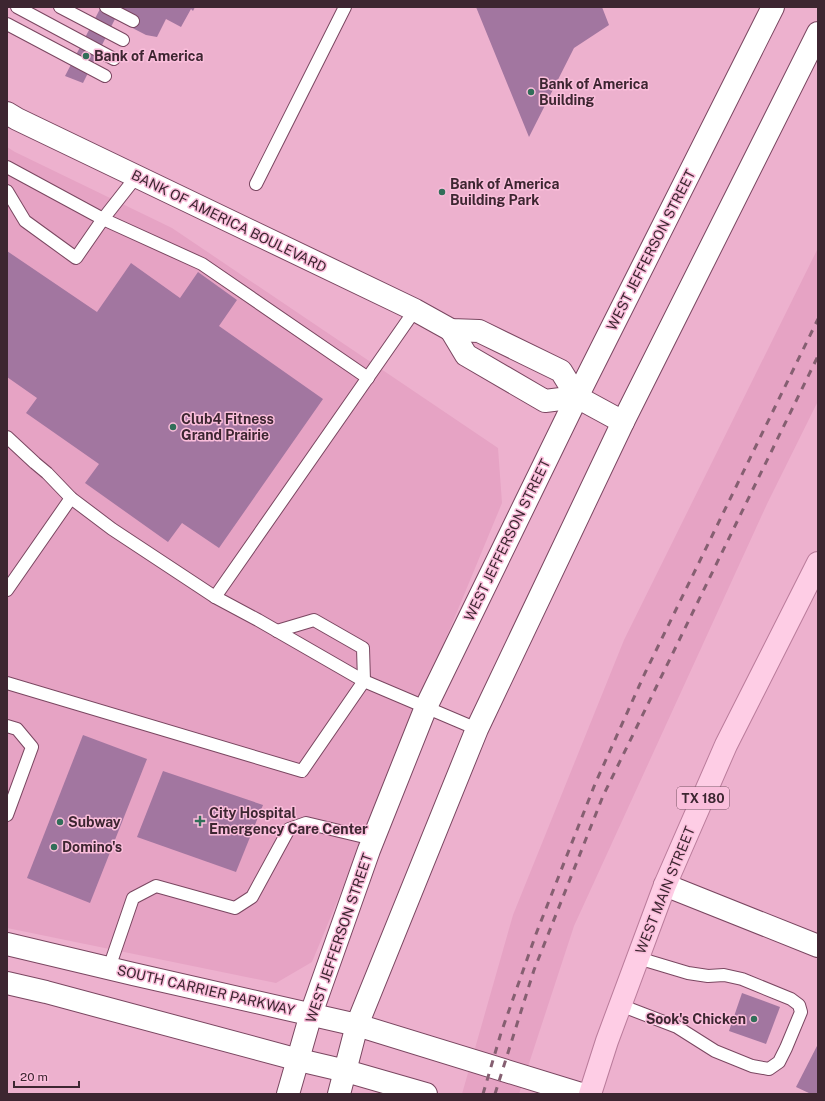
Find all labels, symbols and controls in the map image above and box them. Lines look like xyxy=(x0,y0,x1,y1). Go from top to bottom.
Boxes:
place label: Bank of America xyxy=(94,48,203,64)
marker: Bank of America xyxy=(81,51,91,61)
place label: Bank of America Building xyxy=(539,76,648,108)
marker: Bank of America Building xyxy=(526,87,536,97)
street label: BANK OF AMERICA BOULEVARD xyxy=(129,167,329,275)
street label: WEST JEFFERSON STREET xyxy=(603,167,699,333)
place label: Bank of America Building Park xyxy=(450,176,559,208)
marker: Bank of America Building Park xyxy=(437,187,447,197)
place label: Club4 Fitness Grand Prairie xyxy=(181,411,274,443)
marker: Club4 Fitness Grand Prairie xyxy=(168,422,178,432)
street label: WEST JEFFERSON STREET xyxy=(461,456,553,624)
road number: TX 180 xyxy=(677,787,729,809)
place label: City Hospital Emergency Care Center xyxy=(209,805,368,837)
place label: Subway xyxy=(68,814,121,830)
marker: City Hospital Emergency Care Center xyxy=(194,815,206,827)
marker: Subway xyxy=(55,817,65,827)
street label: WEST MAIN STREET xyxy=(632,824,698,956)
place label: Domino's xyxy=(62,839,122,855)
marker: Domino's xyxy=(49,842,59,852)
street label: WEST JEFFERSON STREET xyxy=(302,851,376,1025)
street label: SOUTH CARRIER PARKWAY xyxy=(116,962,297,1018)
place label: Sook's Chicken xyxy=(646,1011,746,1027)
marker: Sook's Chicken xyxy=(749,1014,759,1024)
scale bar xyxy=(14,1063,79,1089)
text: 20 m xyxy=(20,1070,48,1084)

